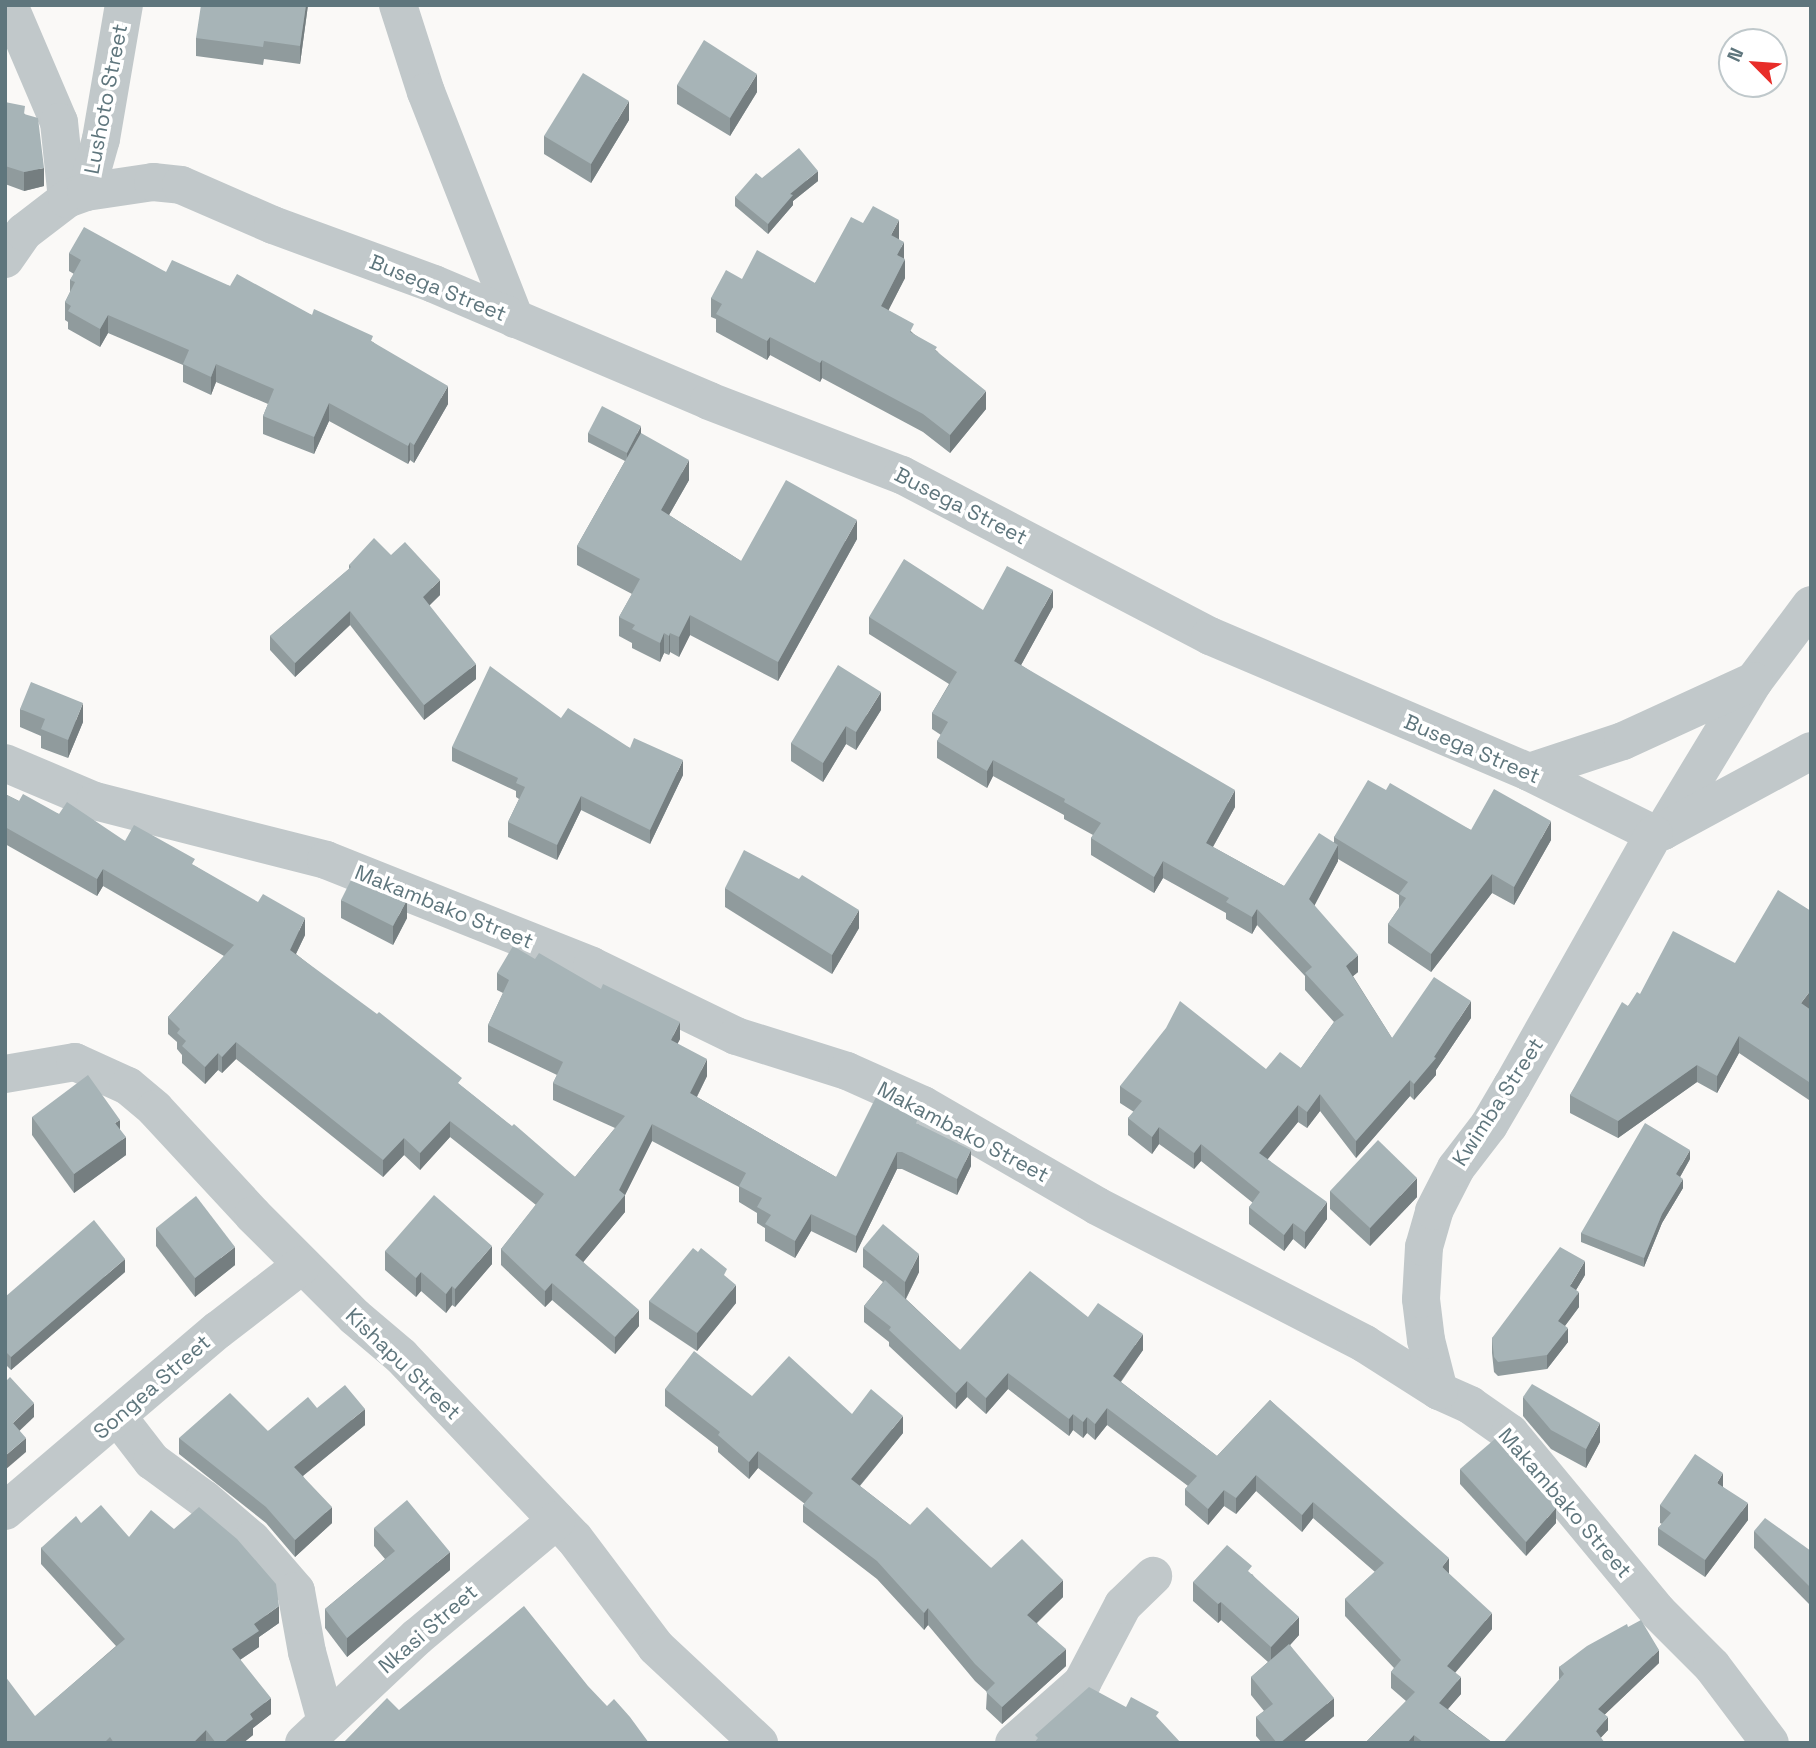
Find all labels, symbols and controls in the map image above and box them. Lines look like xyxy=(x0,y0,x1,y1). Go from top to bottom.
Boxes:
street label: Lushoto Street xyxy=(79,22,133,176)
north arrow xyxy=(1718,28,1788,98)
text: N xyxy=(1721,44,1749,66)
street label: Busega Street xyxy=(366,249,510,327)
street label: Busega Street xyxy=(891,462,1031,550)
street label: Busega Street xyxy=(1400,709,1544,789)
street label: Makambako Street xyxy=(351,860,537,954)
street label: Kwimba Street xyxy=(1447,1033,1549,1171)
street label: Makambako Street xyxy=(873,1076,1053,1188)
street label: Kishapu Street xyxy=(340,1303,466,1425)
street label: Songea Street xyxy=(89,1330,215,1444)
street label: Makambako Street xyxy=(1493,1423,1637,1583)
street label: Nkasi Street xyxy=(373,1579,483,1679)

